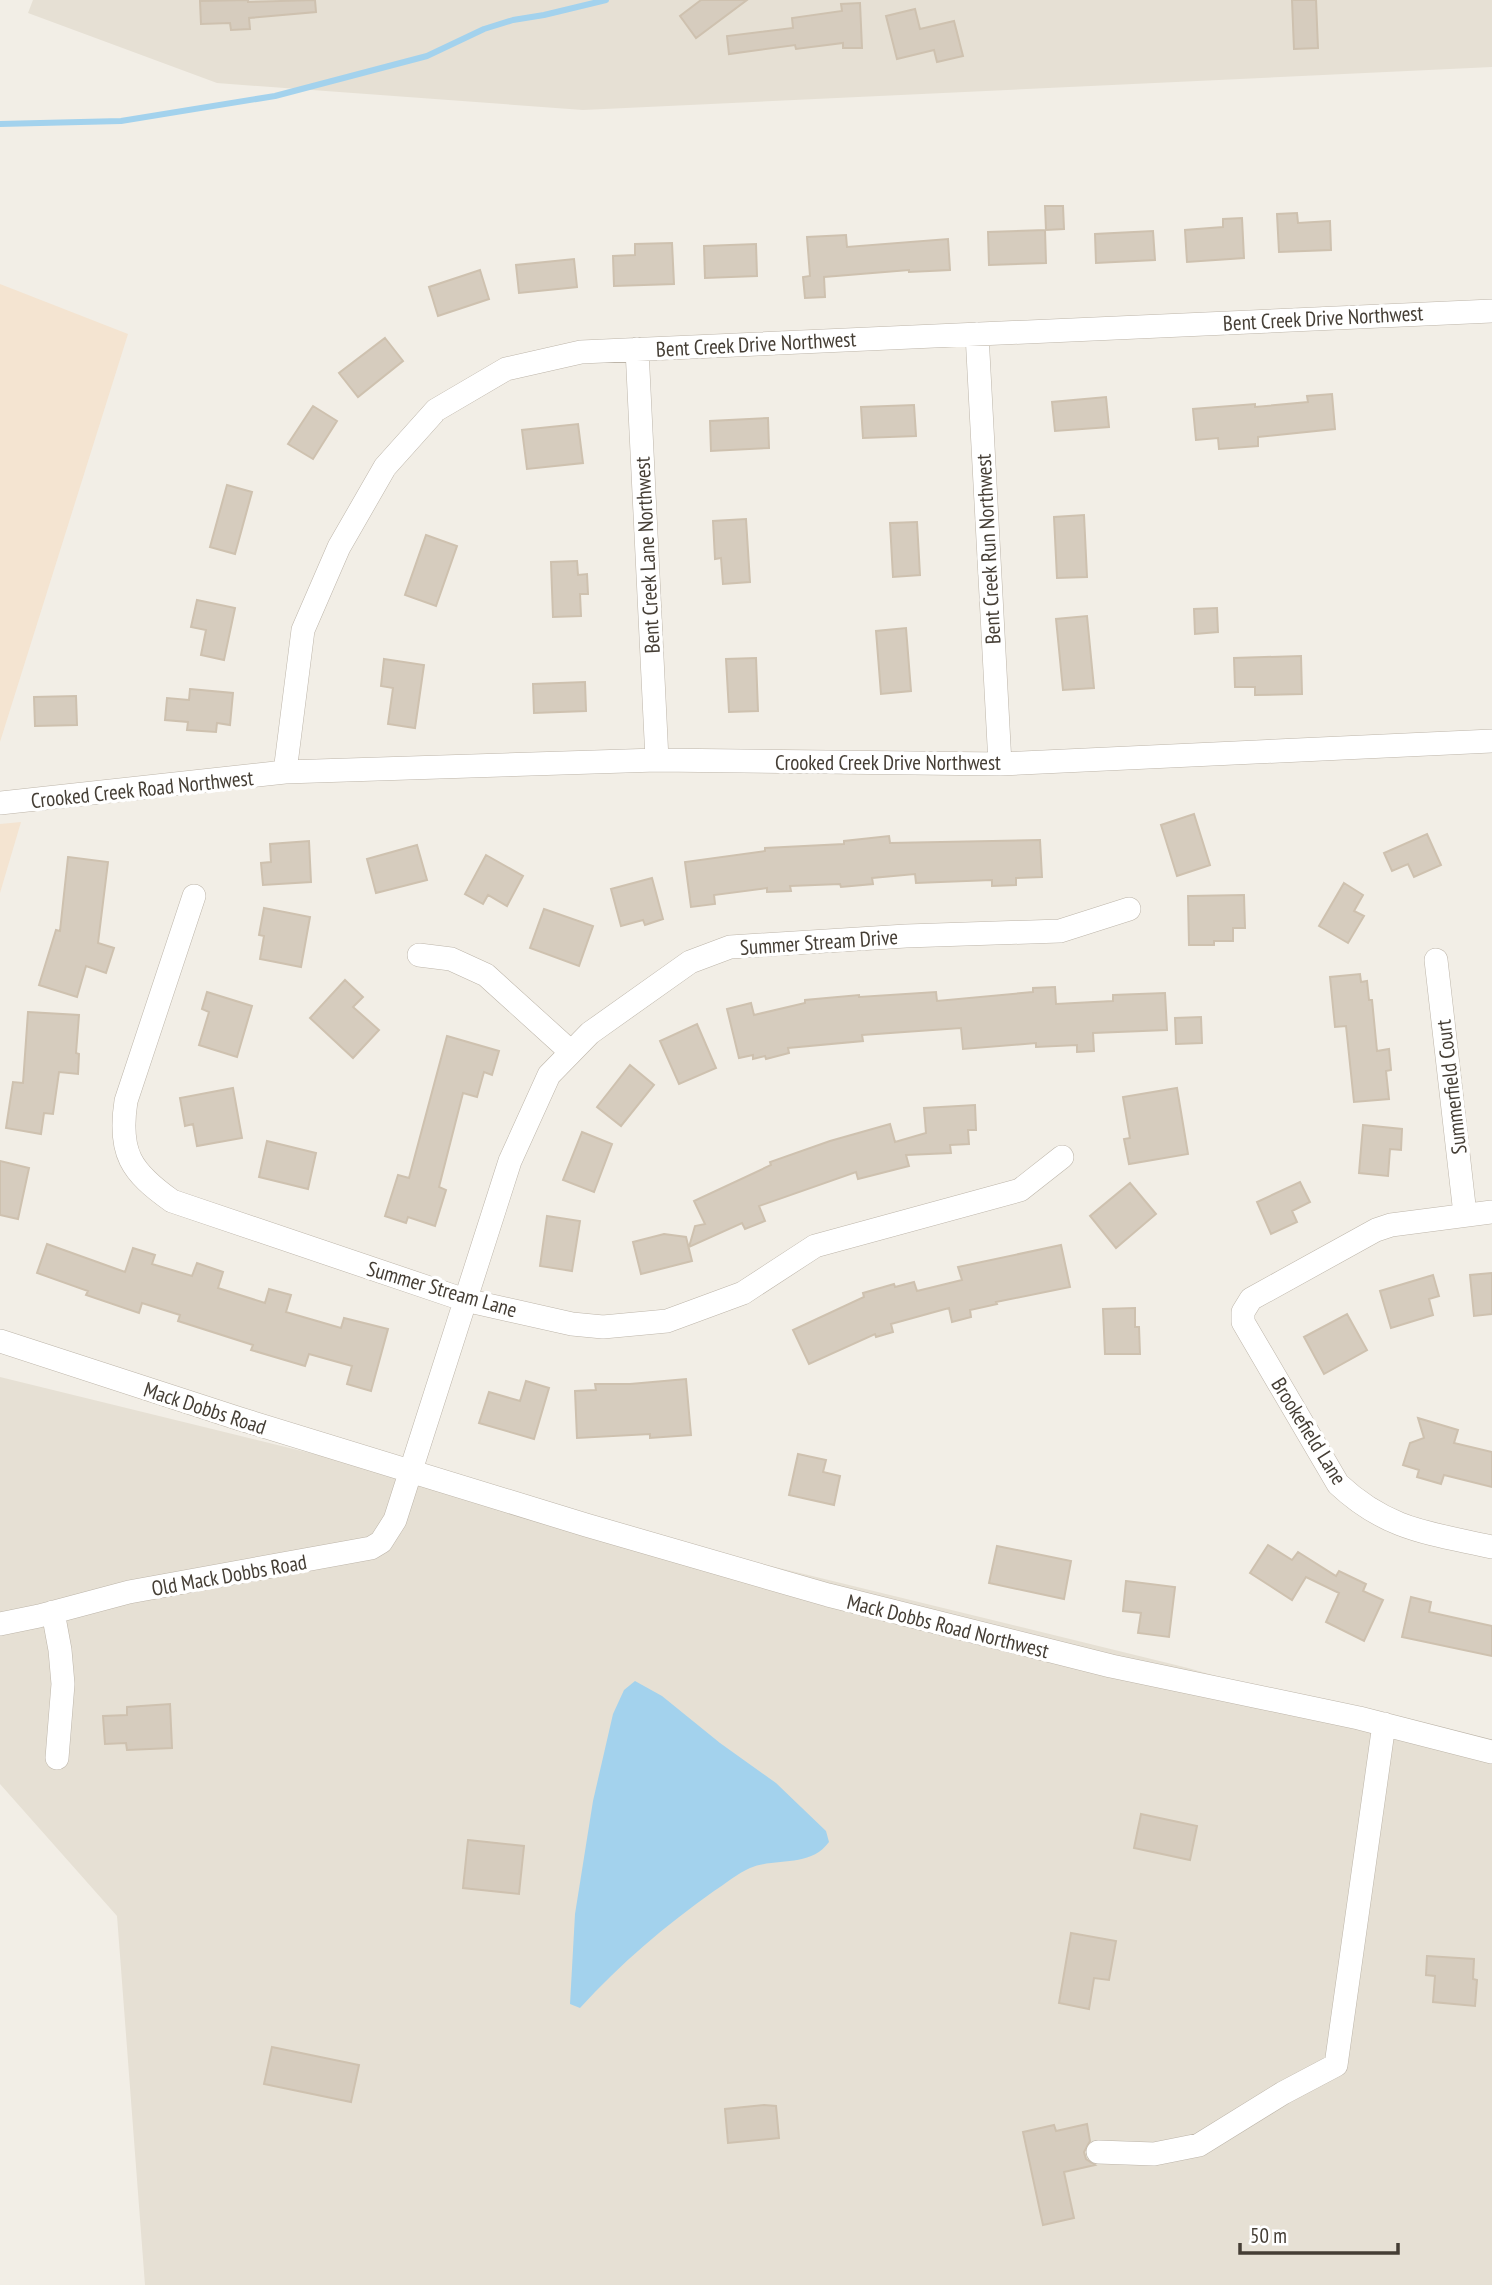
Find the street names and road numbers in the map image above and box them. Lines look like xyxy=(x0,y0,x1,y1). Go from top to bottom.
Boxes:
street label: Bent Creek Drive Northwest xyxy=(1222,299,1424,337)
street label: Bent Creek Drive Northwest xyxy=(655,325,857,363)
street label: Bent Creek Run Northwest xyxy=(970,453,1006,645)
street label: Bent Creek Lane Northwest xyxy=(628,456,666,654)
street label: Crooked Creek Drive Northwest xyxy=(775,749,1001,776)
street label: Crooked Creek Road Northwest xyxy=(29,764,255,814)
street label: Summer Stream Drive xyxy=(739,923,899,961)
street label: Summerfield Court xyxy=(1429,1018,1473,1156)
street label: Summer Stream Lane xyxy=(364,1255,520,1323)
street label: Brookefield Lane xyxy=(1265,1372,1353,1490)
street label: Mack Dobbs Road xyxy=(140,1376,270,1440)
street label: Old Mack Dobbs Road xyxy=(149,1548,309,1602)
street label: Mack Dobbs Road Northwest xyxy=(844,1588,1052,1664)

